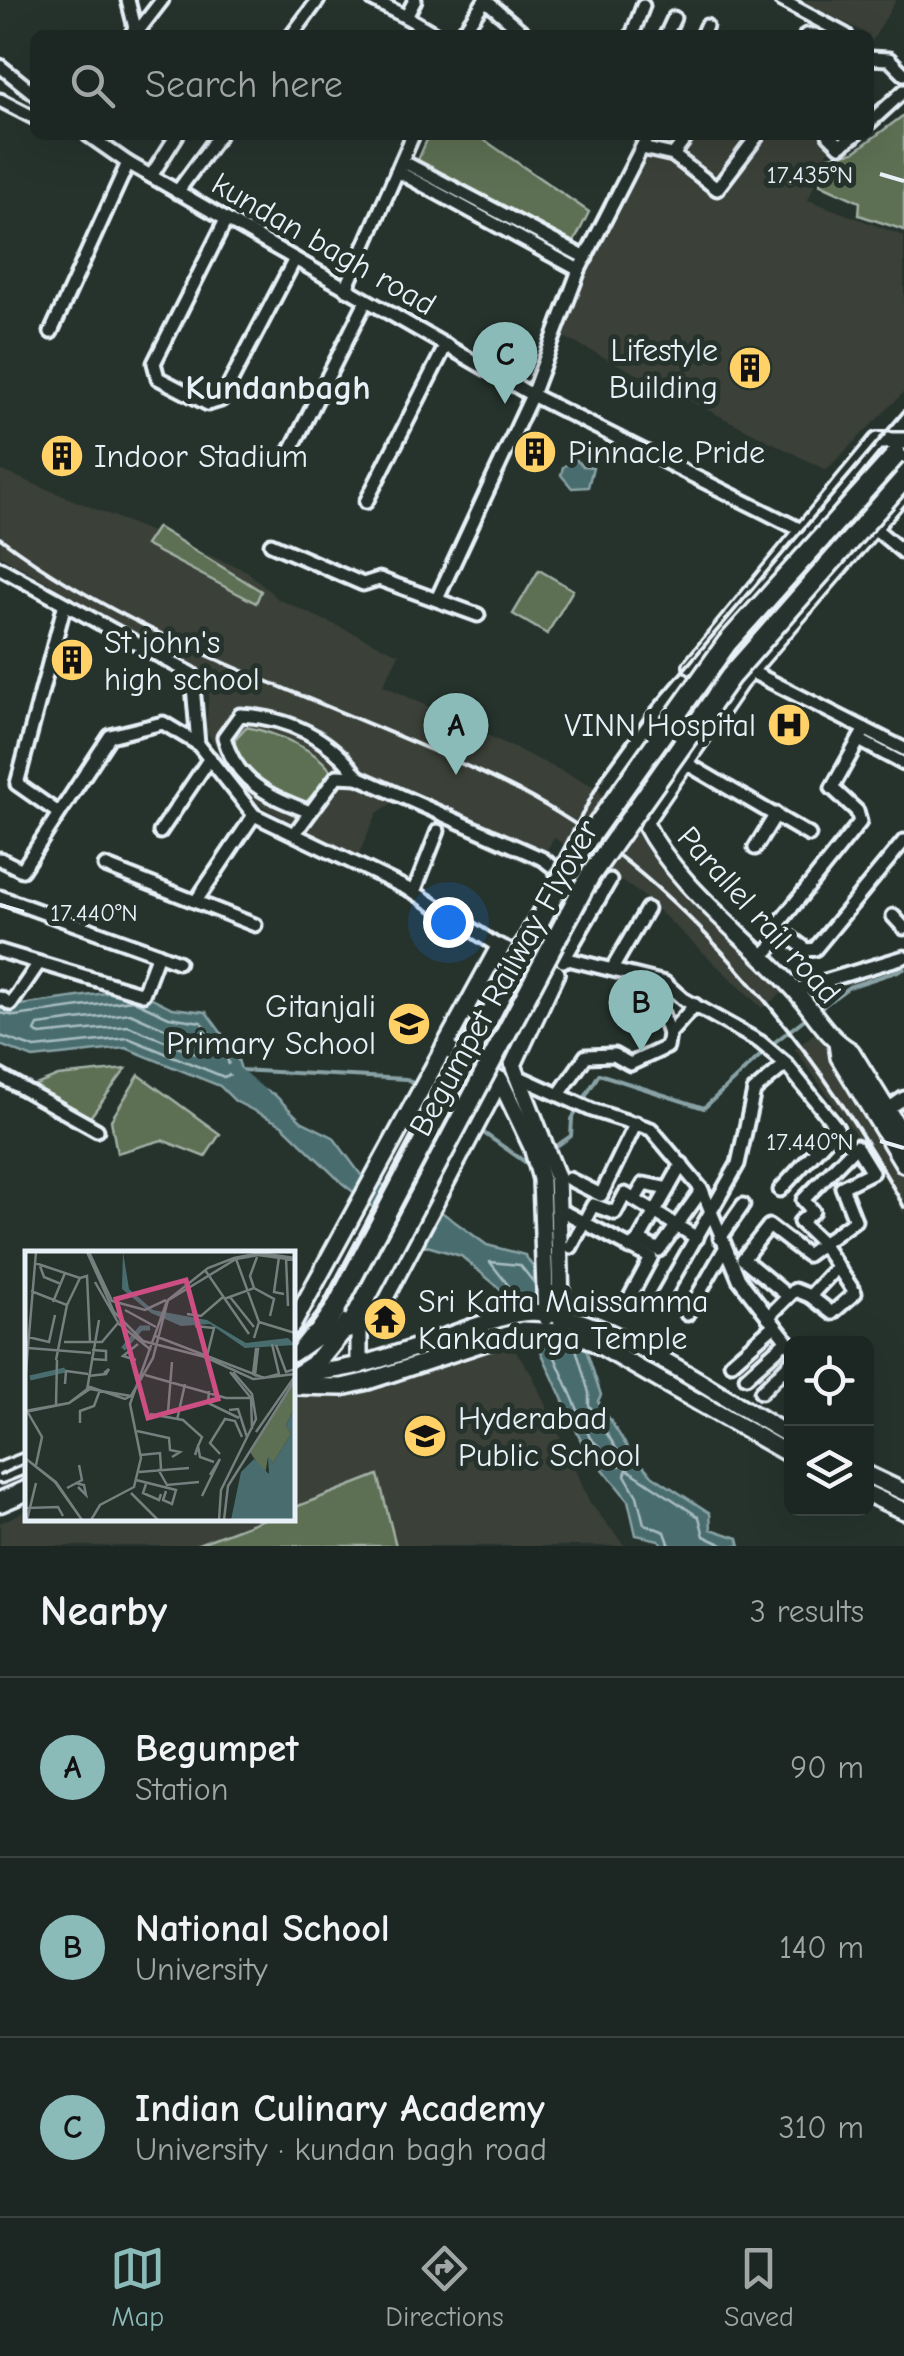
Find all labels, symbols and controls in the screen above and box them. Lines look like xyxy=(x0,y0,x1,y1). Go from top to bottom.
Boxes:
search box xyxy=(30,30,874,140)
icon: search xyxy=(65,58,120,113)
text: Search here xyxy=(145,63,343,107)
text: 17.435°N xyxy=(767,160,853,189)
street label: kundan bagh road xyxy=(205,165,443,323)
pin: C xyxy=(472,322,538,404)
place label: Lifestyle Building xyxy=(609,332,718,406)
building icon: Lifestyle Building xyxy=(727,345,773,391)
district label: Kundanbagh xyxy=(185,367,371,408)
building icon: Pinnacle Pride xyxy=(512,429,558,475)
building icon: Indoor Stadium xyxy=(39,433,85,479)
place label: Pinnacle Pride xyxy=(568,434,765,471)
place label: Indoor Stadium xyxy=(94,438,308,475)
place label: St john's high school xyxy=(104,624,260,698)
building icon: St john's high school xyxy=(49,637,95,683)
pin: A xyxy=(424,692,488,775)
hospital icon: VINN Hospital xyxy=(766,702,812,748)
place label: VINN Hospital xyxy=(564,707,756,744)
street label: Begumpet Railway Flyover xyxy=(402,813,606,1142)
street label: Parallel rail road xyxy=(670,819,848,1011)
your location xyxy=(423,897,474,948)
text: 17.440°N xyxy=(50,898,138,927)
pin: B xyxy=(608,970,674,1052)
place label: Gitanjali Primary School xyxy=(166,988,376,1062)
school or university icon: Gitanjali Primary School xyxy=(386,1001,432,1047)
text: 17.440°N xyxy=(766,1127,854,1156)
inset map xyxy=(25,1251,295,1521)
place label: Sri Katta Maissamma Kankadurga Temple xyxy=(418,1283,708,1357)
temple icon: Sri Katta Maissamma Kankadurga Temple xyxy=(362,1296,408,1342)
map controls xyxy=(784,1336,874,1516)
button: locate xyxy=(784,1336,874,1426)
place label: Hyderabad Public School xyxy=(458,1400,641,1474)
school or university icon: Hyderabad Public School xyxy=(402,1413,448,1459)
button: layers xyxy=(784,1426,874,1516)
text: Nearby xyxy=(40,1587,167,1636)
text: 3 results xyxy=(750,1593,864,1630)
text: Begumpet xyxy=(135,1727,299,1771)
text: A xyxy=(64,1749,81,1786)
text: 90 m xyxy=(790,1749,864,1786)
text: Station xyxy=(135,1771,228,1808)
text: National School xyxy=(135,1907,390,1951)
text: B xyxy=(63,1929,82,1966)
text: 140 m xyxy=(779,1929,864,1966)
text: University xyxy=(135,1951,268,1988)
text: Indian Culinary Academy xyxy=(135,2087,545,2131)
text: C xyxy=(63,2109,82,2146)
text: 310 m xyxy=(778,2109,864,2146)
text: University · kundan bagh road xyxy=(135,2131,547,2168)
tab: Map xyxy=(110,2241,165,2333)
tab: Directions xyxy=(385,2241,504,2333)
tab: Saved xyxy=(724,2241,794,2333)

